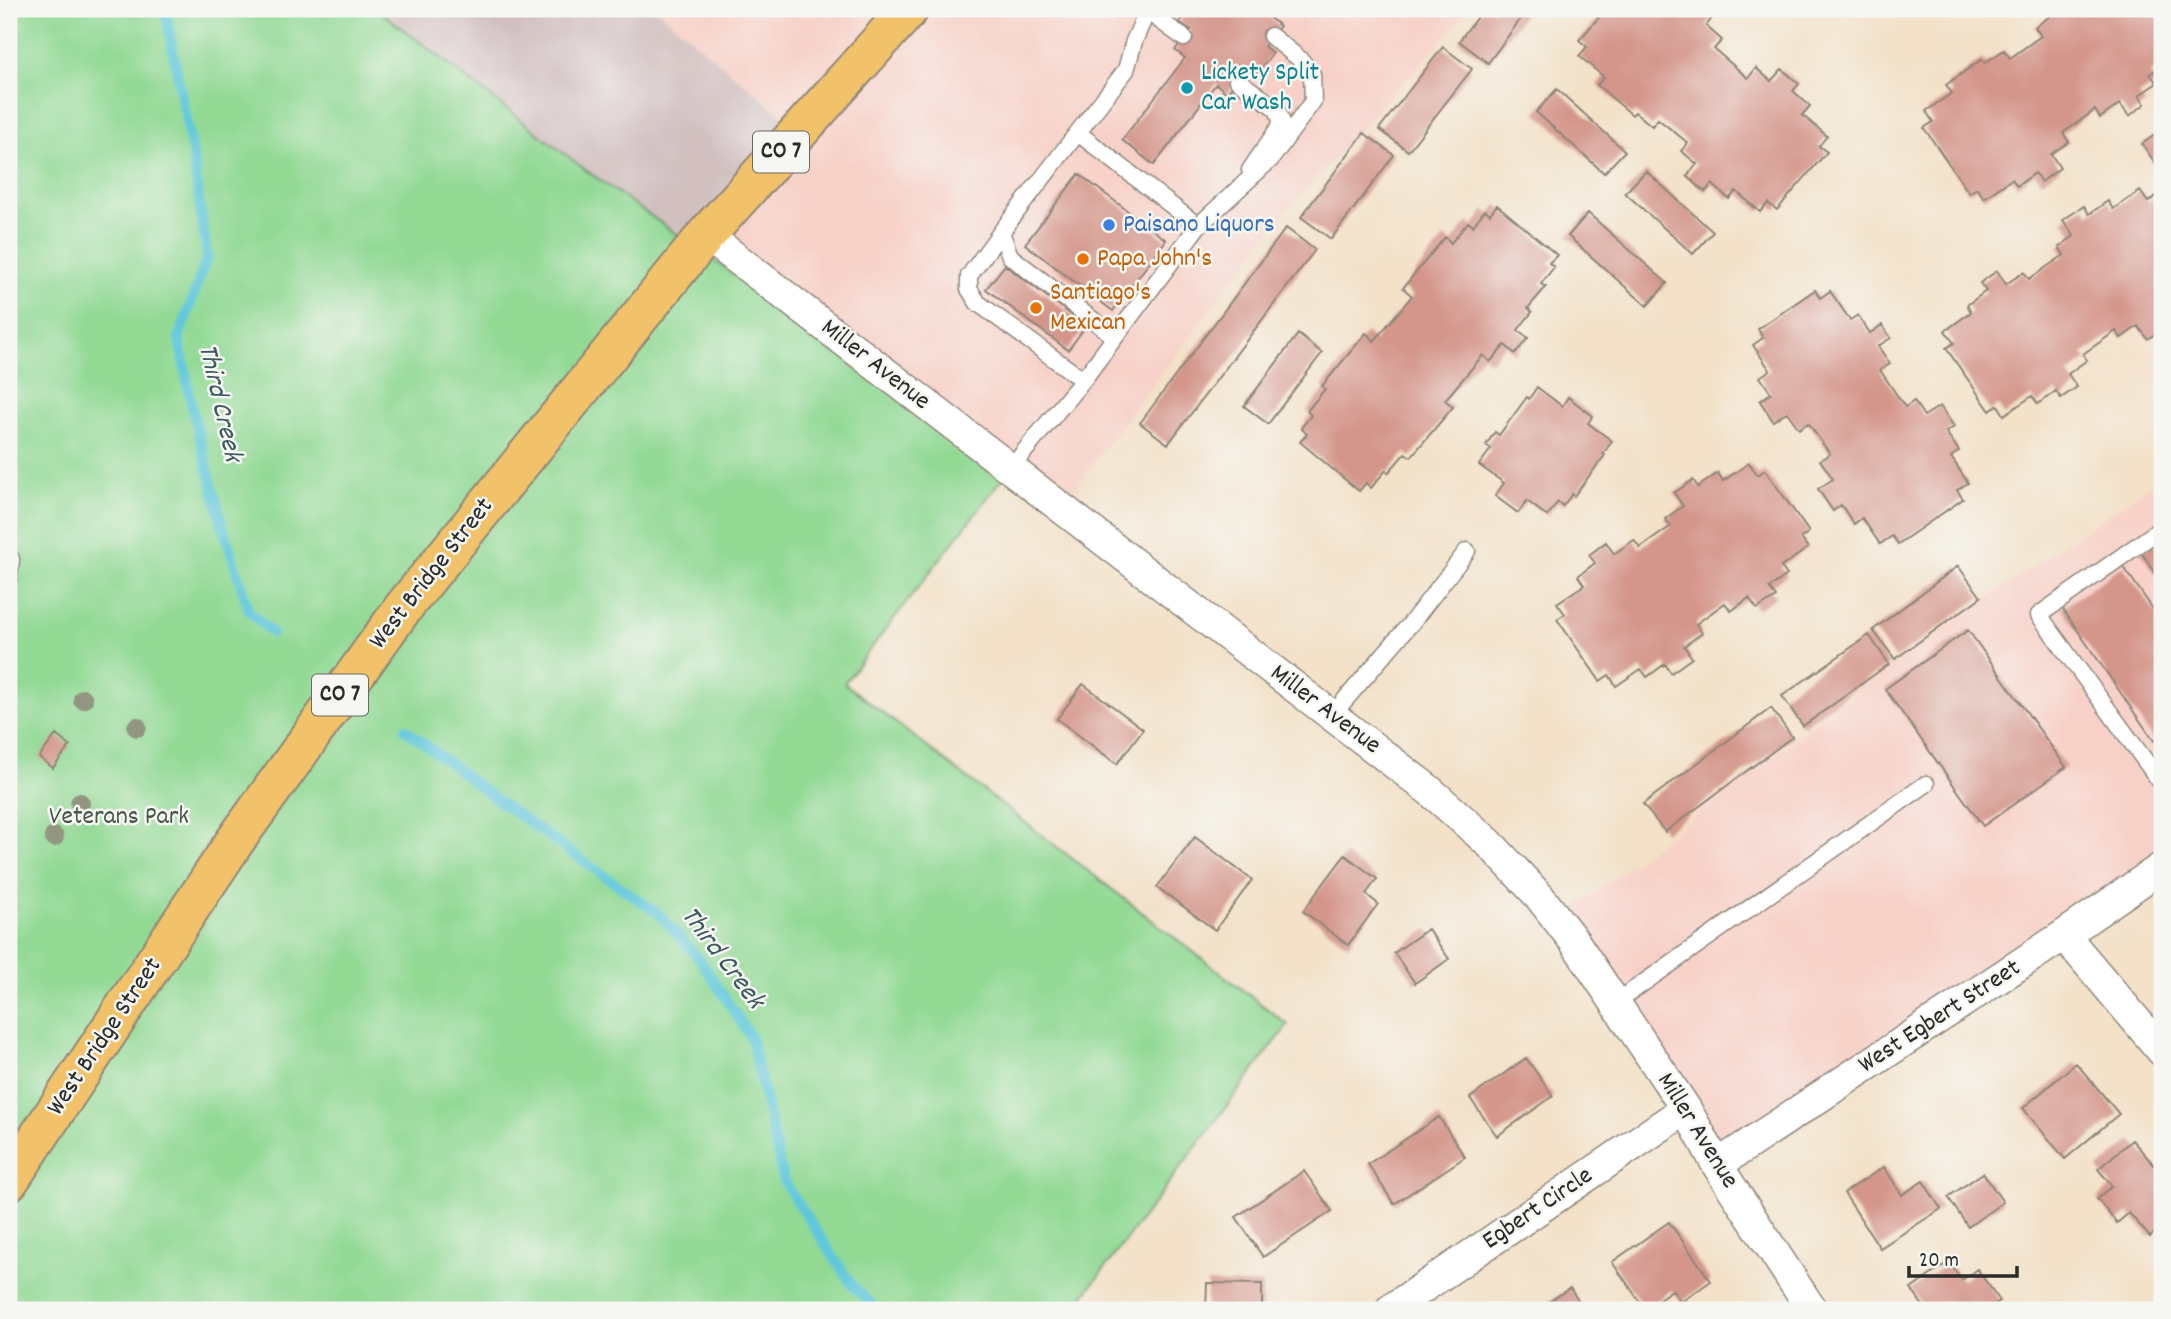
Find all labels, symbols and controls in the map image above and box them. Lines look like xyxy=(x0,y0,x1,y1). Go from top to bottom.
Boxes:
place label: Lickety Split Car Wash xyxy=(1201,55,1319,122)
marker: Lickety Split Car Wash xyxy=(1179,80,1195,96)
road number: CO 7 xyxy=(753,132,809,172)
place label: Paisano Liquors xyxy=(1123,207,1275,244)
marker: Paisano Liquors xyxy=(1101,217,1117,233)
place label: Papa John's xyxy=(1097,241,1212,278)
marker: Papa John's xyxy=(1075,251,1091,267)
place label: Santiago's Mexican xyxy=(1050,275,1151,342)
marker: Santiago's Mexican xyxy=(1028,300,1044,316)
street label: Miller Avenue xyxy=(812,310,938,420)
water label: Third Creek xyxy=(185,340,251,468)
street label: West Bridge Street xyxy=(361,490,503,658)
street label: Miller Avenue xyxy=(1262,656,1388,764)
road number: CO 7 xyxy=(312,674,368,716)
park label: Veterans Park xyxy=(49,799,189,836)
water label: Third Creek xyxy=(669,899,774,1021)
street label: West Bridge Street xyxy=(38,950,172,1124)
street label: West Egbert Street xyxy=(1851,950,2029,1083)
street label: Miller Avenue xyxy=(1647,1066,1747,1196)
street label: Egbert Circle xyxy=(1475,1158,1601,1260)
scale bar xyxy=(1909,1235,2017,1279)
text: 20 m xyxy=(1919,1247,1959,1277)

